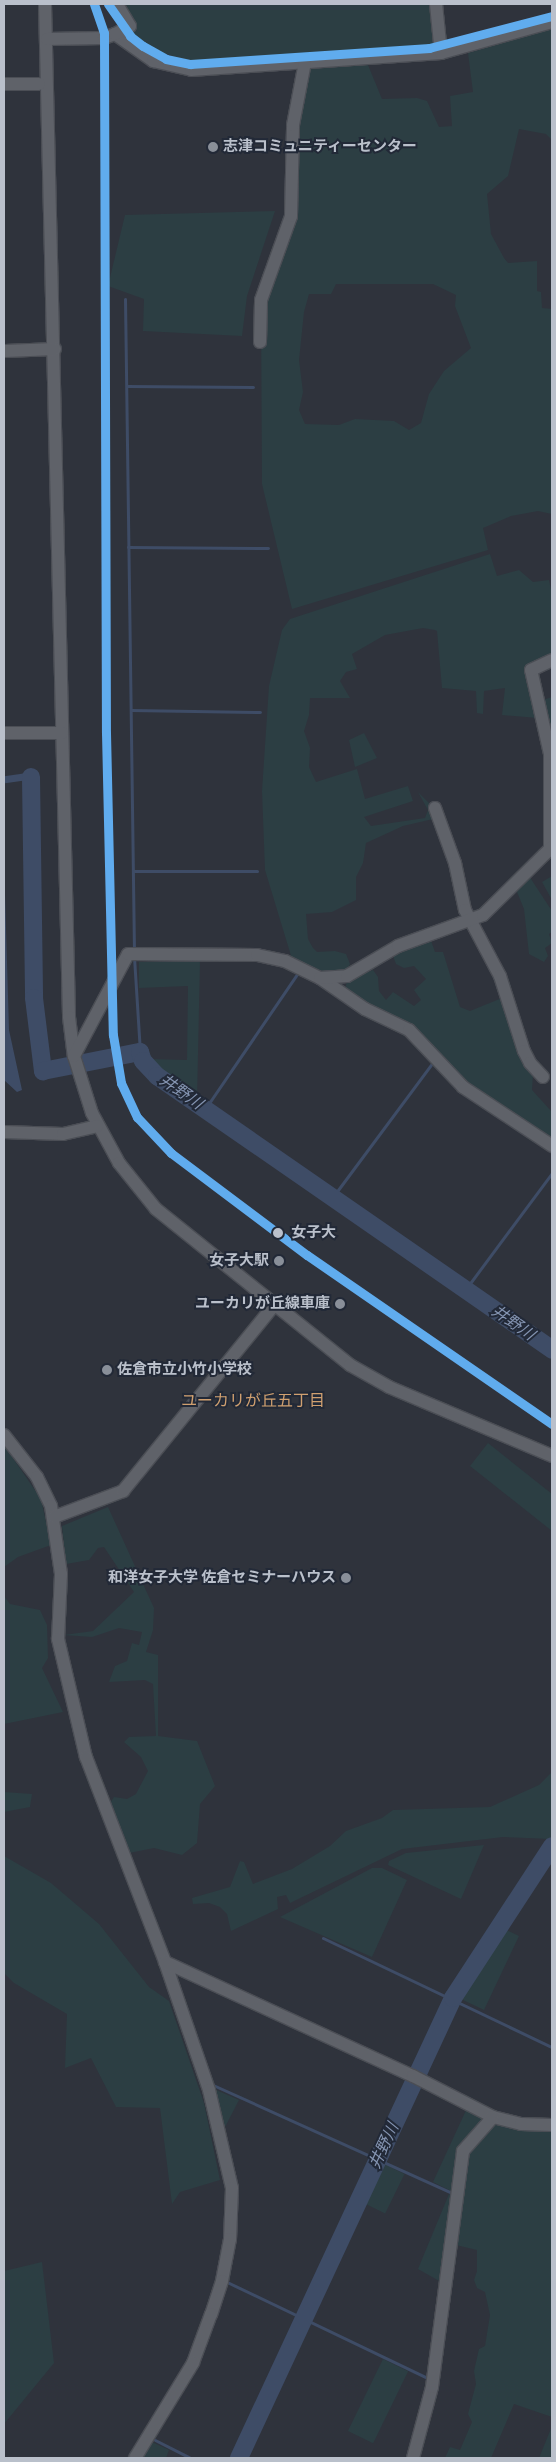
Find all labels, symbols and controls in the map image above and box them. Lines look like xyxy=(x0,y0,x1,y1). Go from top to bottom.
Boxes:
place label: 志津コミュニティーセンター xyxy=(223,138,418,156)
marker: 志津コミュニティーセンター xyxy=(207,141,219,153)
water label: 井野川 xyxy=(156,1070,206,1114)
marker: 女子大 xyxy=(269,1224,287,1242)
place label: 女子大 xyxy=(291,1224,336,1242)
place label: 女子大駅 xyxy=(209,1252,269,1270)
marker: 女子大駅 xyxy=(273,1255,285,1267)
place label: ユーカリが丘線車庫 xyxy=(195,1295,330,1313)
marker: ユーカリが丘線車庫 xyxy=(334,1298,346,1310)
water label: 井野川 xyxy=(488,1301,538,1345)
place label: 佐倉市立小竹小学校 xyxy=(117,1361,252,1379)
marker: 佐倉市立小竹小学校 xyxy=(101,1364,113,1376)
district label: ユーカリが丘五丁目 xyxy=(181,1391,325,1411)
place label: 和洋女子大学 佐倉セミナーハウス xyxy=(108,1569,336,1587)
marker: 和洋女子大学 佐倉セミナーハウス xyxy=(340,1572,352,1584)
water label: 井野川 xyxy=(365,2120,403,2172)

